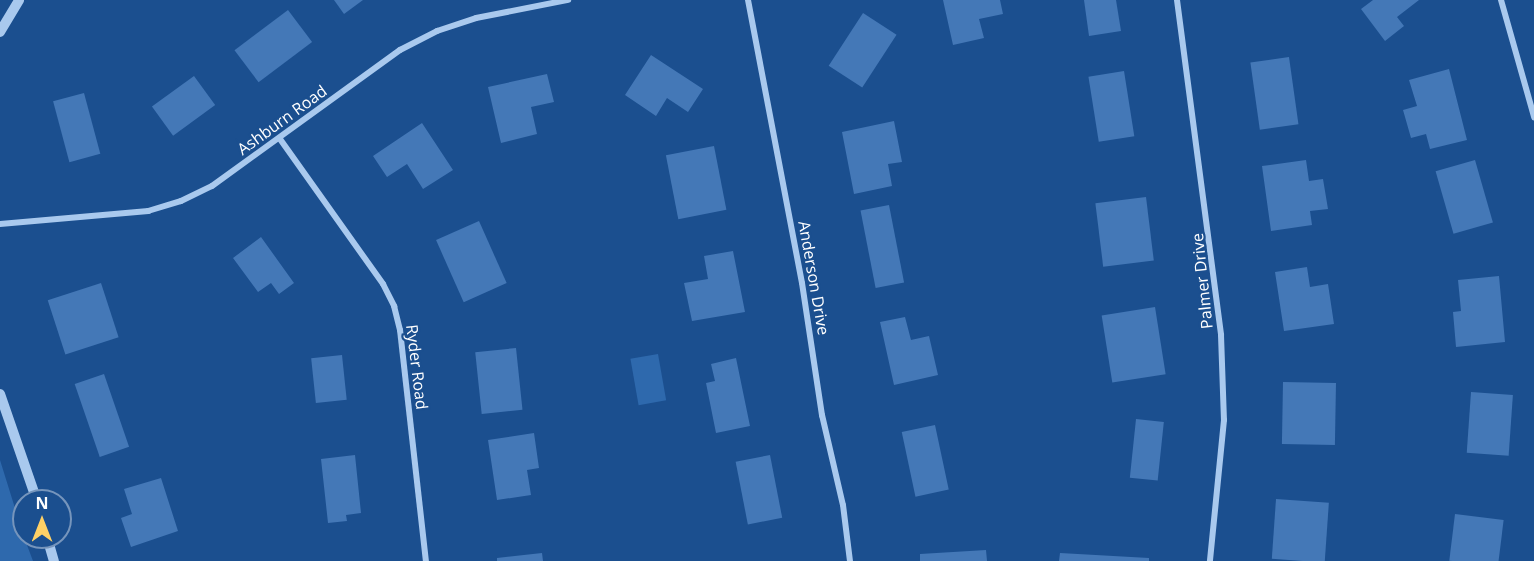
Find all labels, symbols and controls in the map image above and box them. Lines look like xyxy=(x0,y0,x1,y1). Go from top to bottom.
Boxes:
street label: Ashburn Road xyxy=(234,81,330,159)
street label: Anderson Drive xyxy=(795,219,833,337)
street label: Palmer Drive xyxy=(1187,232,1217,330)
street label: Ryder Road xyxy=(402,323,432,411)
north arrow xyxy=(12,489,72,549)
text: N xyxy=(35,492,49,514)

